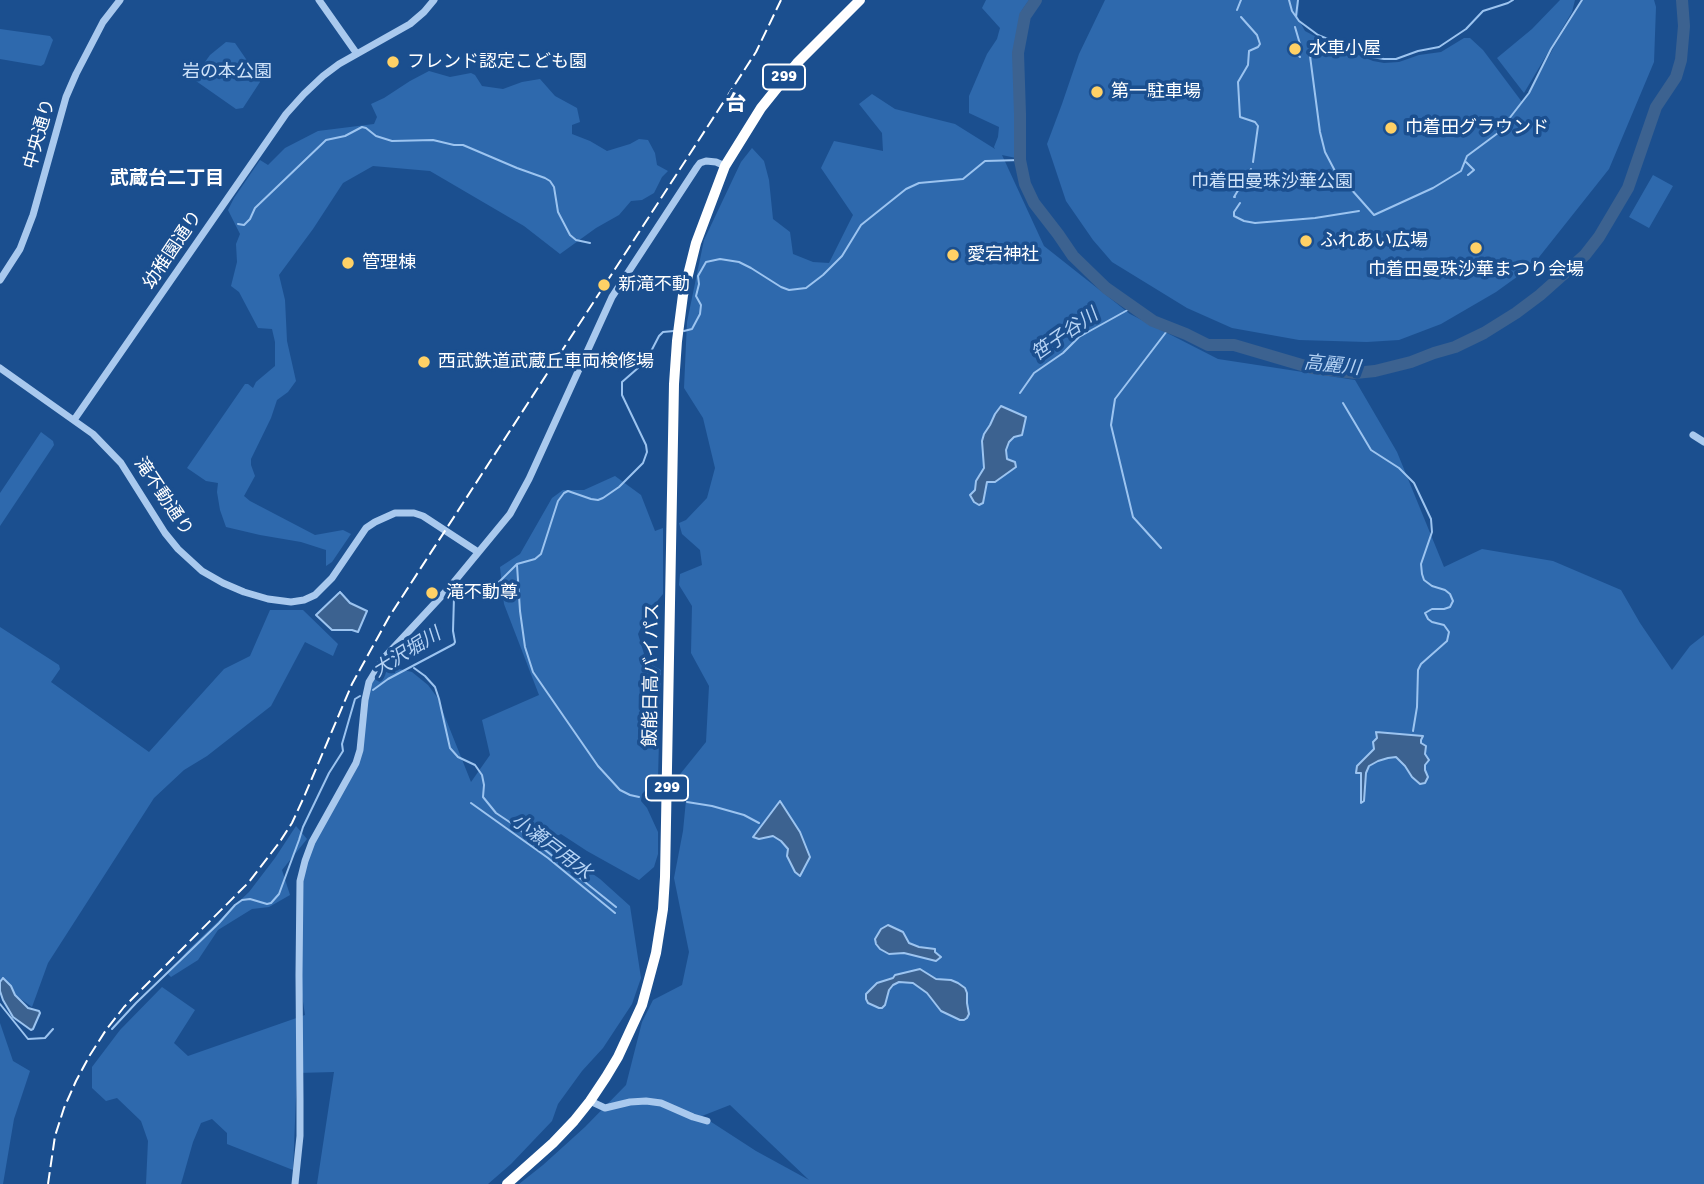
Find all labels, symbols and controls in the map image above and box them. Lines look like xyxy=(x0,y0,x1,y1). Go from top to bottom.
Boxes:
place label: 水車小屋 xyxy=(1309,38,1381,60)
marker: 水車小屋 xyxy=(1287,41,1303,57)
place label: フレンド認定こども園 xyxy=(407,51,587,73)
marker: フレンド認定こども園 xyxy=(385,54,401,70)
park label: 岩の本公園 xyxy=(182,61,272,83)
road number: 299 xyxy=(763,64,805,90)
place label: 第一駐車場 xyxy=(1111,81,1201,103)
marker: 第一駐車場 xyxy=(1089,84,1105,100)
district label: 台 xyxy=(726,91,746,117)
street label: 中央通り xyxy=(20,96,60,172)
place label: 巾着田グラウンド xyxy=(1405,117,1549,139)
marker: 巾着田グラウンド xyxy=(1383,120,1399,136)
district label: 武蔵台二丁目 xyxy=(110,168,224,190)
park label: 巾着田曼珠沙華公園 xyxy=(1191,171,1353,193)
street label: 幼稚園通り xyxy=(139,207,207,293)
place label: ふれあい広場 xyxy=(1320,230,1428,252)
marker: ふれあい広場 xyxy=(1298,233,1314,249)
marker: 巾着田曼珠沙華まつり会場 xyxy=(1468,240,1484,256)
place label: 愛宕神社 xyxy=(967,244,1039,266)
marker: 愛宕神社 xyxy=(945,247,961,263)
place label: 管理棟 xyxy=(362,252,416,274)
marker: 管理棟 xyxy=(340,255,356,271)
place label: 巾着田曼珠沙華まつり会場 xyxy=(1368,259,1584,281)
place label: 新滝不動 xyxy=(618,274,690,296)
marker: 新滝不動 xyxy=(596,277,612,293)
water label: 笹子谷川 xyxy=(1027,304,1103,366)
place label: 西武鉄道武蔵丘車両検修場 xyxy=(438,351,654,373)
water label: 高麗川 xyxy=(1302,352,1362,380)
marker: 西武鉄道武蔵丘車両検修場 xyxy=(416,354,432,370)
street label: 滝不動通り xyxy=(129,454,197,540)
place label: 滝不動尊 xyxy=(446,582,518,604)
marker: 滝不動尊 xyxy=(424,585,440,601)
street label: 飯能日高バイパス xyxy=(640,603,664,747)
water label: 大沢堀川 xyxy=(369,623,445,683)
road number: 299 xyxy=(646,776,688,800)
water label: 小瀬戸用水 xyxy=(506,809,596,885)

